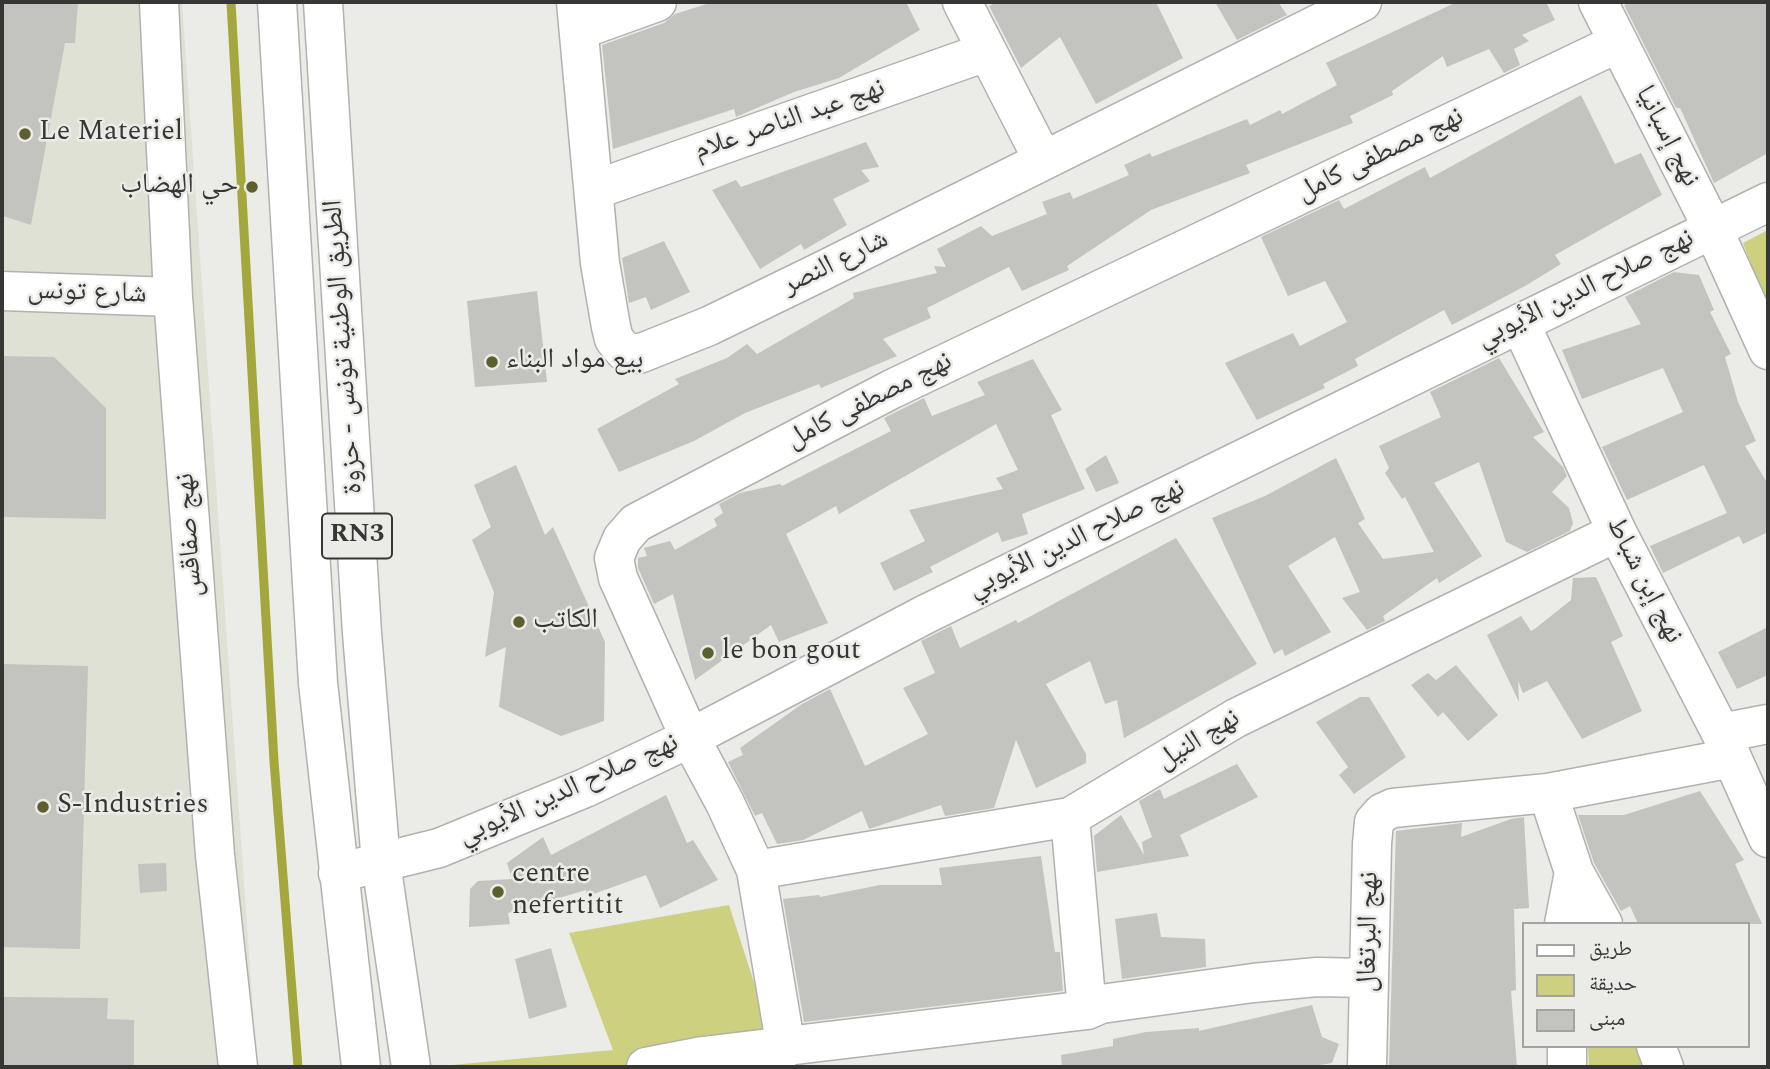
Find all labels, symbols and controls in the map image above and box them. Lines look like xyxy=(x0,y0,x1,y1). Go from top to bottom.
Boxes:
street label: نهج عبد الناصر علام xyxy=(690,73,890,169)
street label: نهج إسبانيا xyxy=(1626,81,1706,193)
street label: نهج مصطفى كامل xyxy=(1292,101,1470,211)
place label: Le Materiel xyxy=(39,117,183,151)
marker: Le Materiel xyxy=(17,126,33,142)
place label: حي الهضاب xyxy=(120,170,238,204)
marker: حي الهضاب xyxy=(244,179,260,195)
street label: الطريق الوطنية تونس - حزوة xyxy=(318,199,372,495)
street label: نهج صلاح الدين الأيوبي xyxy=(1472,223,1700,357)
street label: شارع النصر xyxy=(777,224,895,304)
street label: شارع تونس xyxy=(27,275,147,313)
place label: بيع مواد البناء xyxy=(506,345,644,379)
street label: نهج مصطفى كامل xyxy=(782,346,958,458)
marker: بيع مواد البناء xyxy=(484,354,500,370)
street label: نهج صفاقس xyxy=(170,472,212,598)
street label: نهج صلاح الدين الأيوبي xyxy=(963,473,1191,607)
street label: نهج إبن شباط xyxy=(1597,512,1689,650)
road number: RN3 xyxy=(322,514,392,558)
place label: الكاتب xyxy=(533,605,598,639)
marker: الكاتب xyxy=(511,614,527,630)
place label: le bon gout xyxy=(722,636,861,670)
marker: le bon gout xyxy=(700,645,716,661)
street label: نهج النيل xyxy=(1151,703,1247,779)
street label: نهج صلاح الدين الأيوبي xyxy=(454,727,684,855)
place label: S-Industries xyxy=(57,790,208,824)
marker: S-Industries xyxy=(35,799,51,815)
place label: centre nefertitit xyxy=(512,859,623,925)
street label: نهج البرتغال xyxy=(1352,871,1388,993)
marker: centre nefertitit xyxy=(490,884,506,900)
legend xyxy=(1522,922,1749,1048)
text: طريق xyxy=(1589,933,1632,965)
text: حديقة xyxy=(1589,968,1637,1000)
text: مبنى xyxy=(1589,1003,1625,1035)

